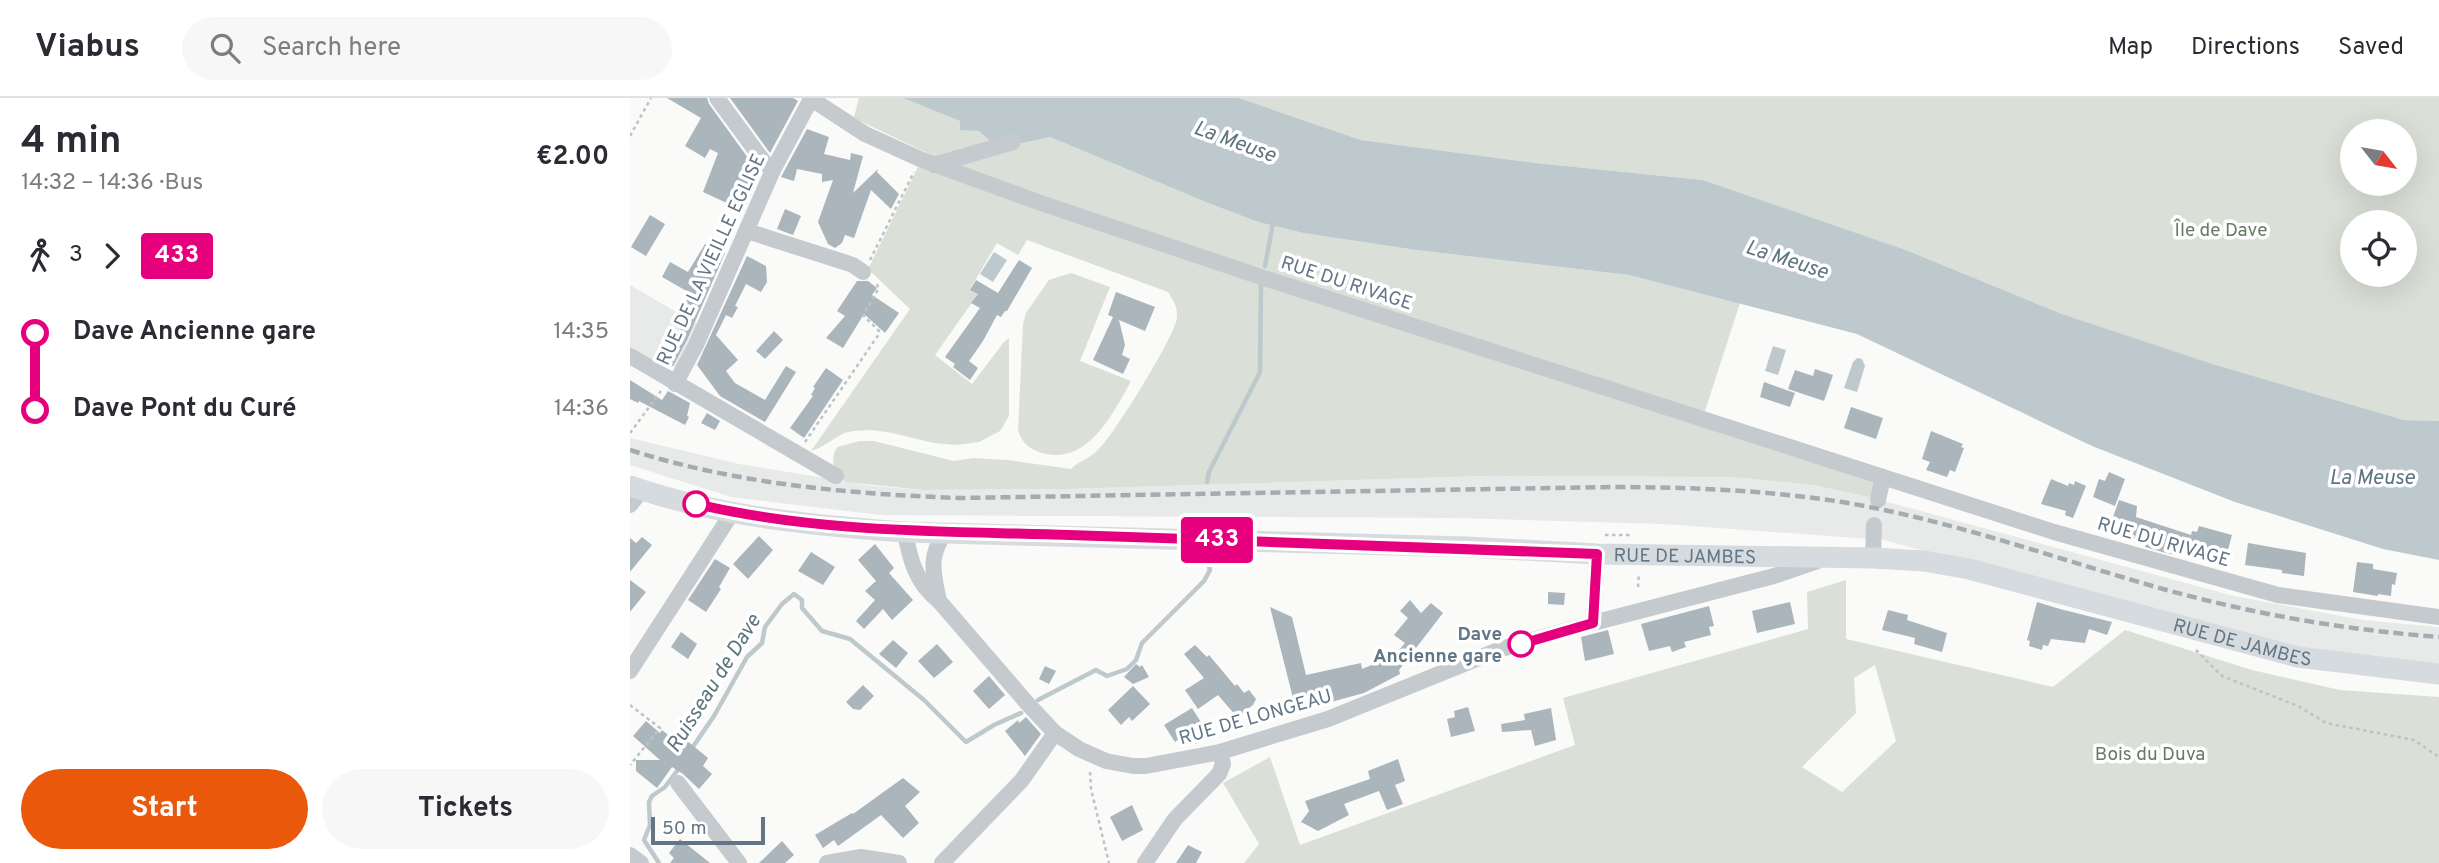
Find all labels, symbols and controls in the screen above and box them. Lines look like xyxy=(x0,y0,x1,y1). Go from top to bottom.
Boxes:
search box xyxy=(182,17,672,80)
text: Viabus xyxy=(35,27,140,69)
icon: search xyxy=(206,29,244,67)
text: Search here xyxy=(262,32,401,65)
text: Map xyxy=(2108,33,2153,63)
text: Directions xyxy=(2191,33,2300,63)
text: Saved xyxy=(2338,33,2404,63)
water label: La Meuse xyxy=(1190,115,1280,170)
text: 4 min xyxy=(21,118,121,167)
north arrow xyxy=(2340,119,2417,196)
map controls xyxy=(2340,119,2417,287)
text: €2.00 xyxy=(536,141,609,174)
street label: RUE DE LA VIEILLE EGLISE xyxy=(652,150,771,370)
text: 14:32 – 14:36 · Bus xyxy=(21,169,203,198)
button: locate xyxy=(2340,210,2417,287)
park label: Île de Dave xyxy=(2174,218,2267,243)
water label: La Meuse xyxy=(1742,234,1832,287)
icon: walk xyxy=(21,237,59,275)
icon: forward xyxy=(93,237,131,275)
text: 3 xyxy=(69,241,83,270)
text: 433 xyxy=(155,241,199,271)
street label: RUE DU RIVAGE xyxy=(1278,251,1415,316)
text: Dave Ancienne gare xyxy=(73,316,316,349)
text: 14:35 xyxy=(553,318,609,347)
text: Dave Pont du Curé xyxy=(73,393,296,426)
text: 14:36 xyxy=(554,395,609,424)
water label: La Meuse xyxy=(2329,465,2416,492)
unlabelled marker xyxy=(683,491,709,517)
street label: RUE DU RIVAGE xyxy=(2094,513,2233,573)
line badge: 433 xyxy=(1177,517,1257,563)
text: 433 xyxy=(1195,525,1239,555)
street label: RUE DE JAMBES xyxy=(1614,544,1756,570)
water label: Ruisseau de Dave xyxy=(661,609,768,758)
street label: RUE DE JAMBES xyxy=(2170,614,2313,673)
place label: Dave Ancienne gare xyxy=(1373,623,1502,669)
marker: Dave Ancienne gare xyxy=(1508,631,1534,657)
street label: RUE DE LONGEAU xyxy=(1176,685,1335,751)
park label: Bois du Duva xyxy=(2095,743,2205,767)
button: Start xyxy=(21,769,308,849)
button: Tickets xyxy=(322,769,609,849)
scale bar xyxy=(651,814,765,846)
text: 50 m xyxy=(662,817,707,841)

